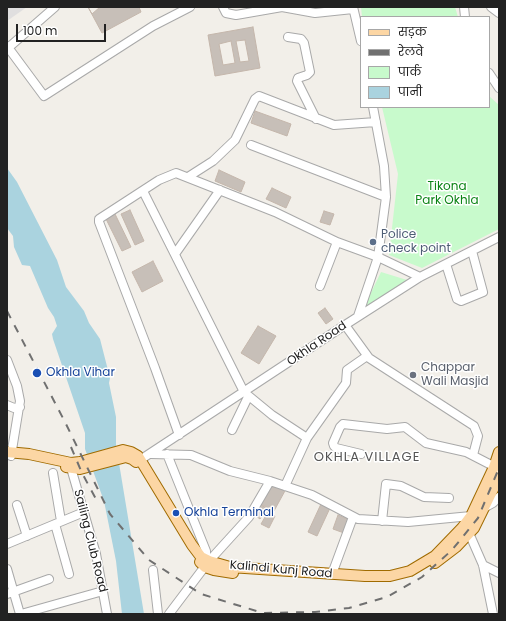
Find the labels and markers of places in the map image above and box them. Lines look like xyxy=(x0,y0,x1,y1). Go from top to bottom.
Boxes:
place label: Police check point xyxy=(381,228,451,256)
marker: Police check point xyxy=(368,237,378,247)
place label: Chappar Wali Masjid xyxy=(421,361,489,389)
place label: Okhla Vihar xyxy=(46,366,115,380)
marker: Okhla Vihar xyxy=(31,367,43,379)
marker: Chappar Wali Masjid xyxy=(408,370,418,380)
place label: Okhla Terminal xyxy=(184,506,274,520)
marker: Okhla Terminal xyxy=(171,508,181,518)

